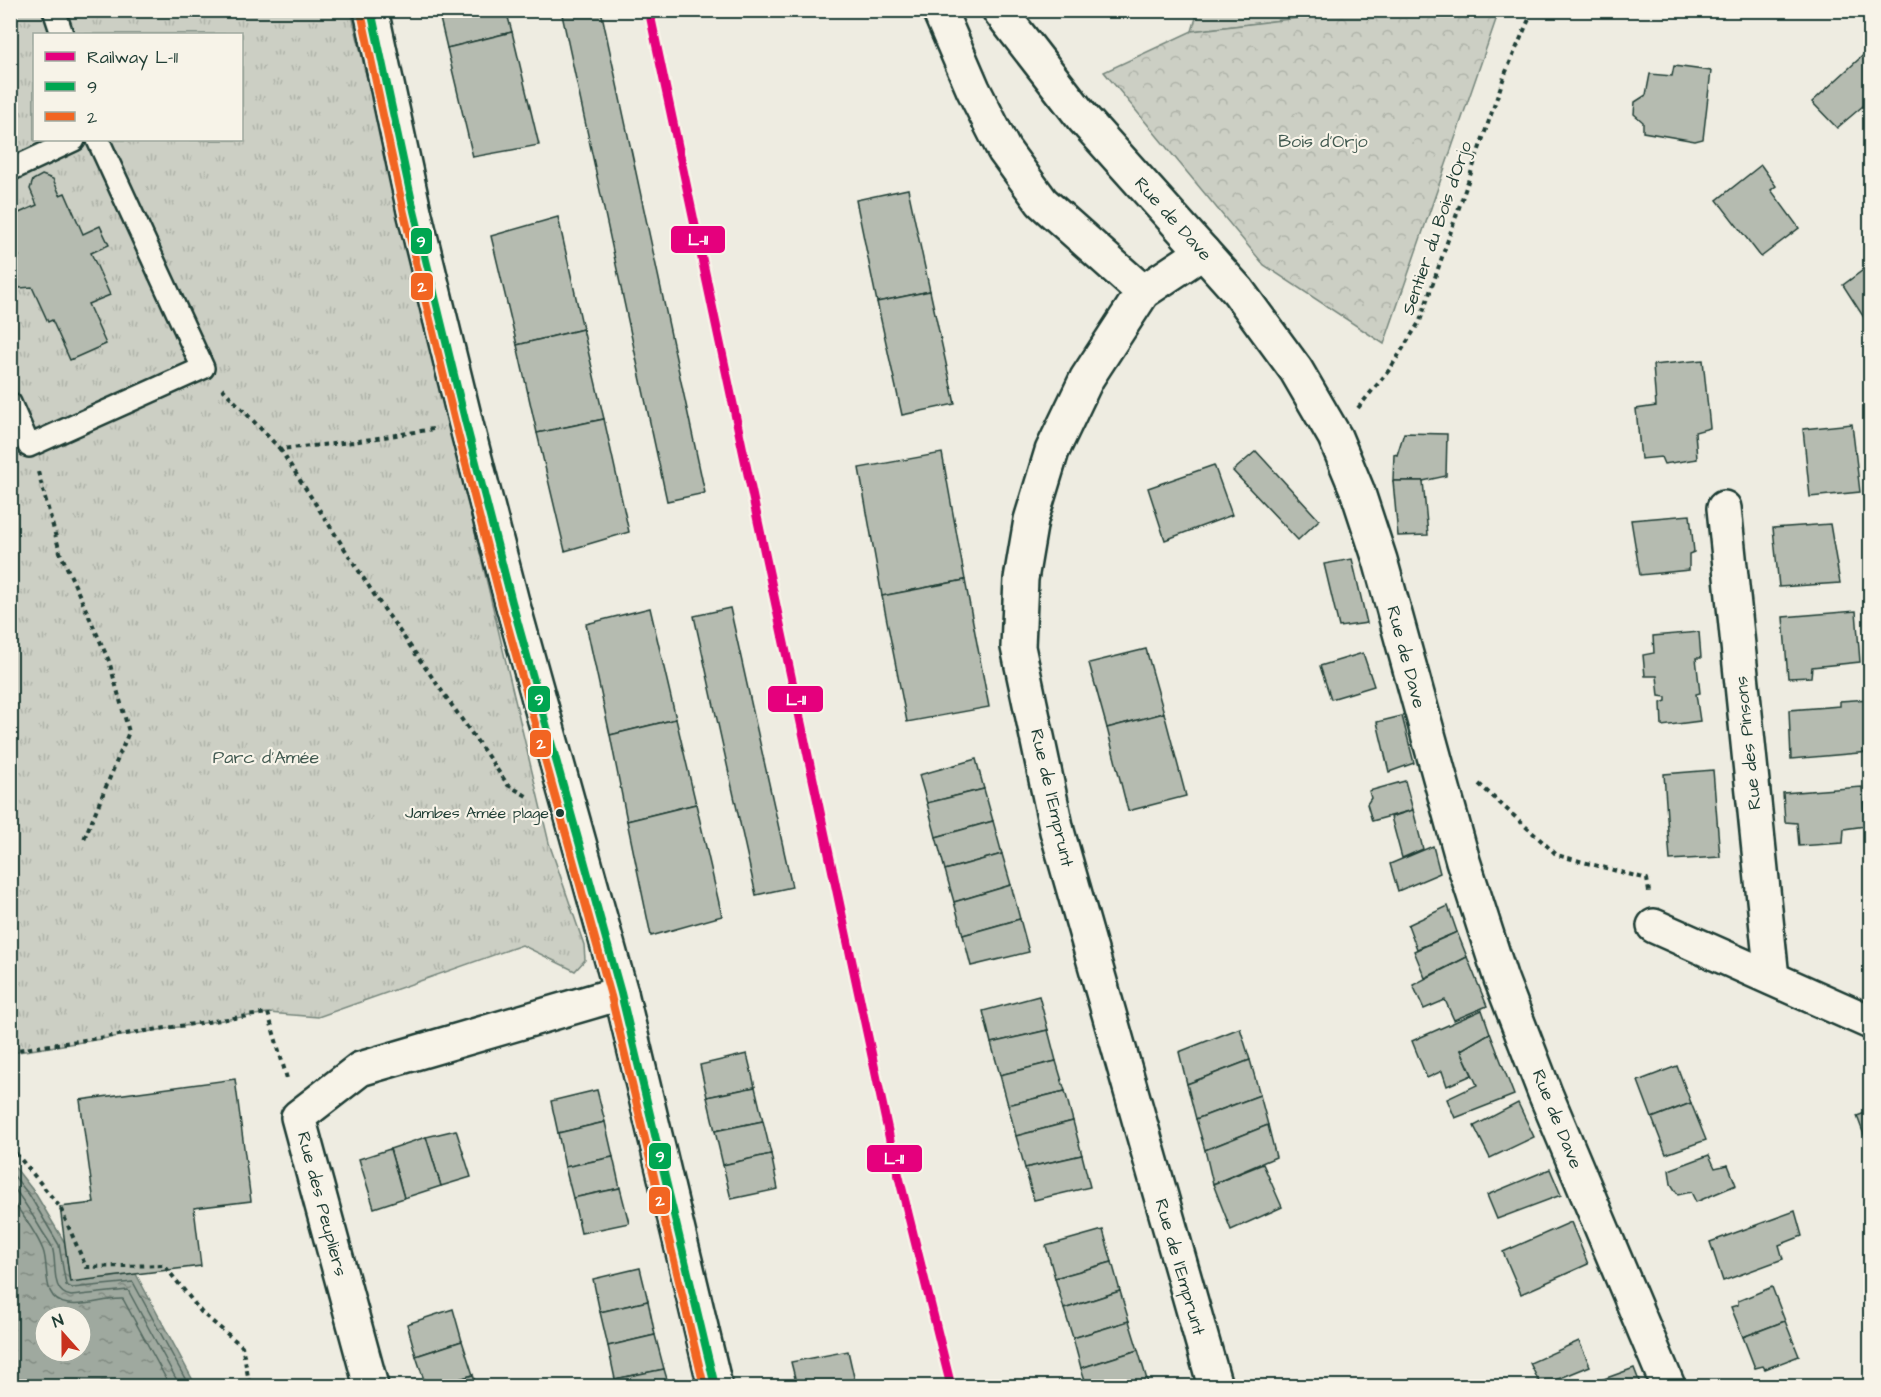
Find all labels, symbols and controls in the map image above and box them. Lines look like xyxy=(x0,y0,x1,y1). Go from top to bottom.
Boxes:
legend xyxy=(33,33,243,141)
text: Railway L-11 xyxy=(87,45,178,71)
text: 9 xyxy=(87,75,97,100)
text: 2 xyxy=(87,105,98,130)
park label: Bois d'Orjo xyxy=(1278,129,1368,154)
street label: Sentier du Bois d'Orjo xyxy=(1396,138,1478,318)
street label: Rue de Dave xyxy=(1129,172,1218,267)
line badge: L-11 xyxy=(670,225,726,254)
line badge: 9 xyxy=(410,227,433,255)
text: L-11 xyxy=(688,229,709,251)
text: 9 xyxy=(416,231,426,253)
line badge: 2 xyxy=(410,272,434,301)
text: 2 xyxy=(416,276,427,298)
street label: Rue de Dave xyxy=(1380,603,1432,711)
street label: Rue des Pinsons xyxy=(1729,675,1767,811)
line badge: 9 xyxy=(527,685,551,713)
line badge: L-11 xyxy=(767,685,824,713)
text: 9 xyxy=(534,689,544,711)
text: L-11 xyxy=(786,689,807,711)
street label: Rue de l'Emprunt xyxy=(1024,727,1080,870)
line badge: 2 xyxy=(529,729,552,758)
text: 2 xyxy=(535,733,546,755)
park label: Parc d'Amée xyxy=(213,745,319,770)
place label: Jambes Amée plage xyxy=(405,802,549,825)
marker: Jambes Amée plage xyxy=(554,807,566,819)
street label: Rue de Dave xyxy=(1526,1066,1588,1173)
street label: Rue des Peupliers xyxy=(291,1129,353,1279)
line badge: 9 xyxy=(648,1142,672,1170)
line badge: L-11 xyxy=(866,1144,923,1173)
text: 9 xyxy=(655,1146,665,1168)
text: L-11 xyxy=(884,1148,905,1170)
line badge: 2 xyxy=(648,1186,671,1215)
text: 2 xyxy=(654,1190,665,1212)
street label: Rue de l'Emprunt xyxy=(1149,1196,1212,1339)
north arrow xyxy=(33,1304,93,1364)
text: N xyxy=(49,1309,67,1333)

